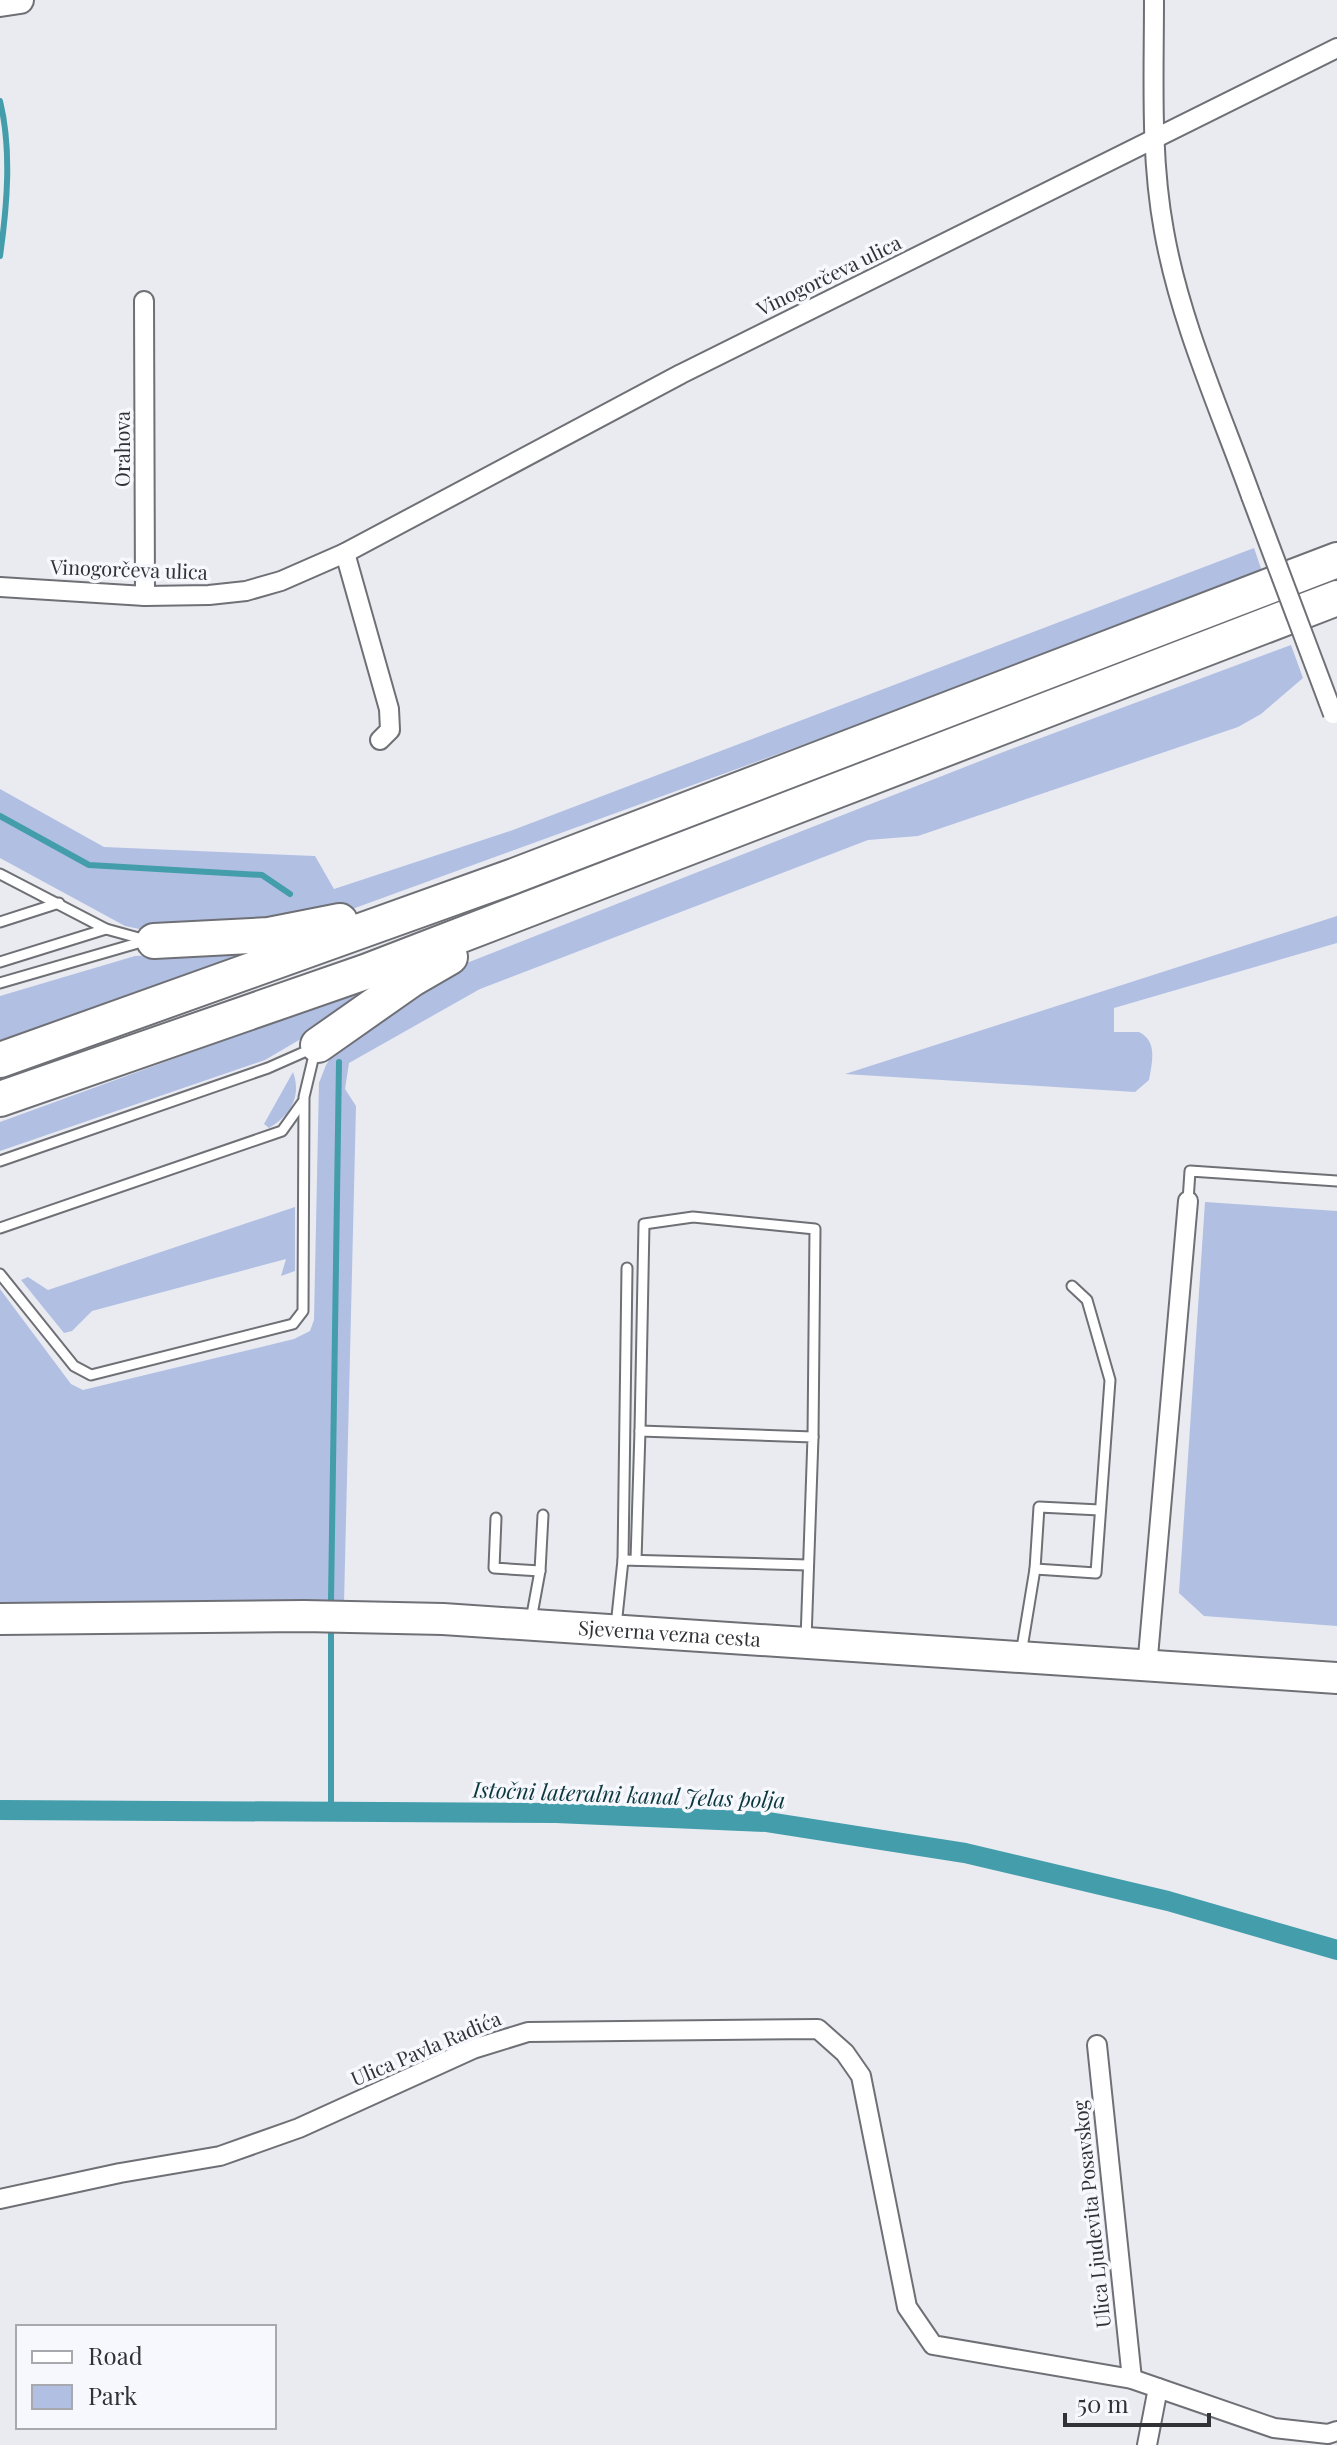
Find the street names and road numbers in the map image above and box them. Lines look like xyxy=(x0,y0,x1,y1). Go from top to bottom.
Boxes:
street label: Vinogorčeva ulica xyxy=(751,228,905,322)
street label: Orahova xyxy=(108,411,135,487)
street label: Vinogorčeva ulica xyxy=(49,552,208,585)
street label: Sjeverna vezna cesta xyxy=(577,1613,762,1652)
street label: Ulica Pavla Radića xyxy=(346,2004,505,2091)
street label: Ulica Ljudevita Posavskog xyxy=(1065,2098,1116,2329)

